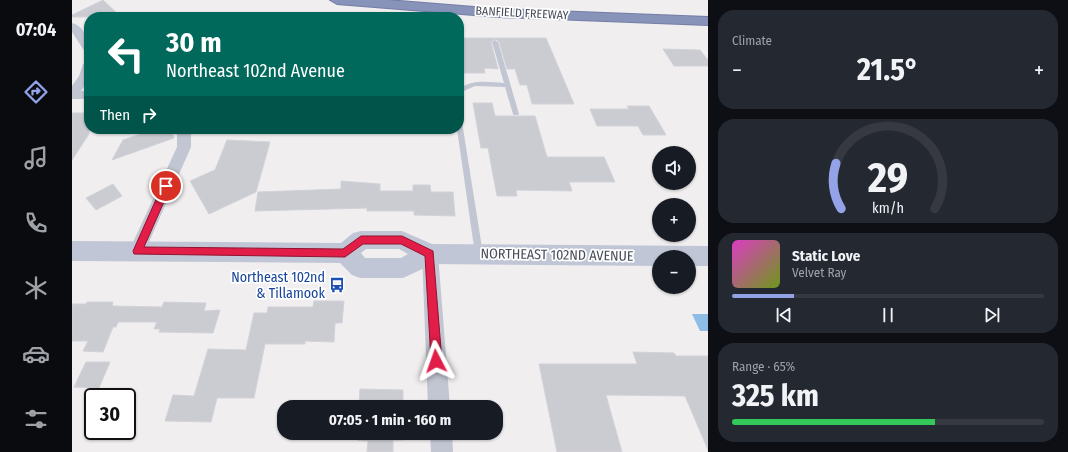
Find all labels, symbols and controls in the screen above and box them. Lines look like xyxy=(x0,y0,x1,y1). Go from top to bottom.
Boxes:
street label: BANFIELD FREEWAY xyxy=(475,4,569,22)
text: 07:04 xyxy=(16,19,56,41)
text: 30 m xyxy=(166,26,222,59)
icon: left xyxy=(100,28,152,80)
text: Climate xyxy=(732,33,772,48)
text: 21.5° xyxy=(857,52,919,88)
text: − xyxy=(732,57,742,84)
text: + xyxy=(1034,57,1044,84)
text: Northeast 102nd Avenue xyxy=(166,60,345,82)
icon: directions xyxy=(22,78,50,106)
icon: right xyxy=(138,104,160,126)
text: Then xyxy=(100,106,130,124)
icon: music xyxy=(22,144,50,172)
map controls xyxy=(652,146,696,294)
button: sound xyxy=(652,146,696,190)
text: 29 xyxy=(867,153,908,203)
pin xyxy=(149,169,183,203)
icon: arrive xyxy=(155,175,177,197)
button: + xyxy=(652,198,696,242)
text: km/h xyxy=(872,200,904,217)
icon: phone xyxy=(22,209,50,237)
street label: NORTHEAST 102ND AVENUE xyxy=(480,245,634,265)
text: Static Love xyxy=(792,247,860,265)
button: − xyxy=(652,250,696,294)
text: Velvet Ray xyxy=(792,265,846,280)
place label: Northeast 102nd & Tillamook xyxy=(231,269,325,302)
icon: climate xyxy=(22,274,50,302)
bus stop icon: Northeast 102nd & Tillamook xyxy=(328,276,346,294)
icon: previous xyxy=(773,304,795,326)
icon: pause xyxy=(877,304,899,326)
icon: next xyxy=(981,304,1003,326)
icon: car xyxy=(22,340,50,368)
position arrow xyxy=(415,340,457,382)
text: Range · 65% xyxy=(732,359,795,374)
text: 325 km xyxy=(732,378,819,414)
speed limit sign: 30 xyxy=(84,388,136,440)
icon: filters xyxy=(22,405,50,433)
text: 07:05 · 1 min · 160 m xyxy=(329,411,451,429)

